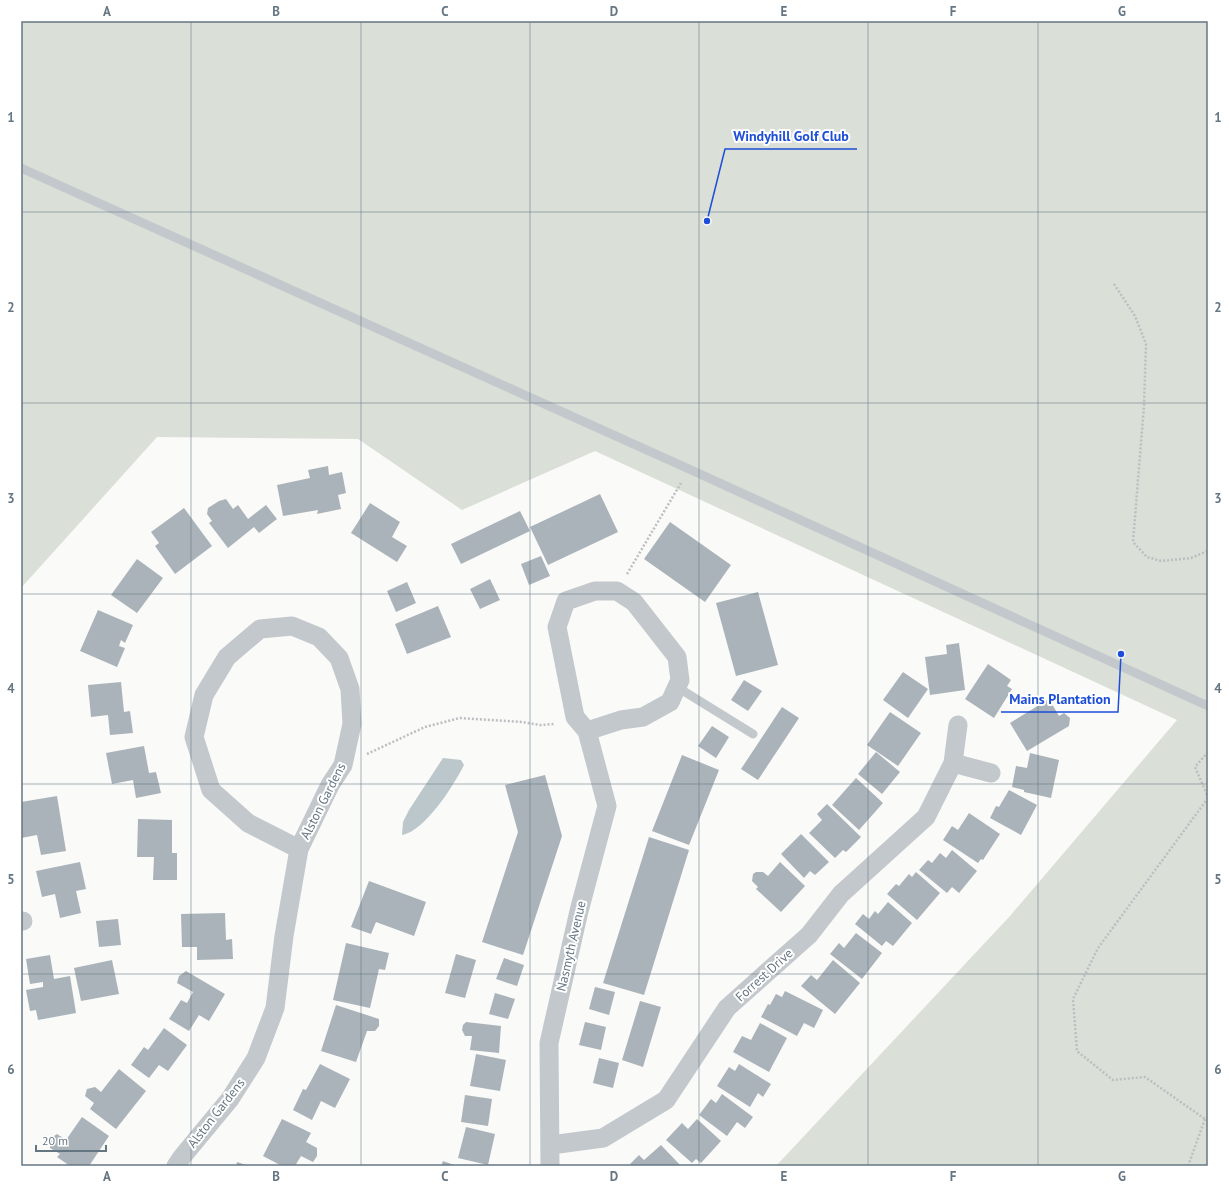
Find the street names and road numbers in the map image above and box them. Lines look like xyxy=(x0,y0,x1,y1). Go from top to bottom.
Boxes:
street label: Alston Gardens xyxy=(296,760,350,842)
street label: Nasmyth Avenue xyxy=(552,899,590,993)
street label: Forrest Drive xyxy=(732,945,796,1005)
street label: Alston Gardens xyxy=(184,1075,248,1151)

